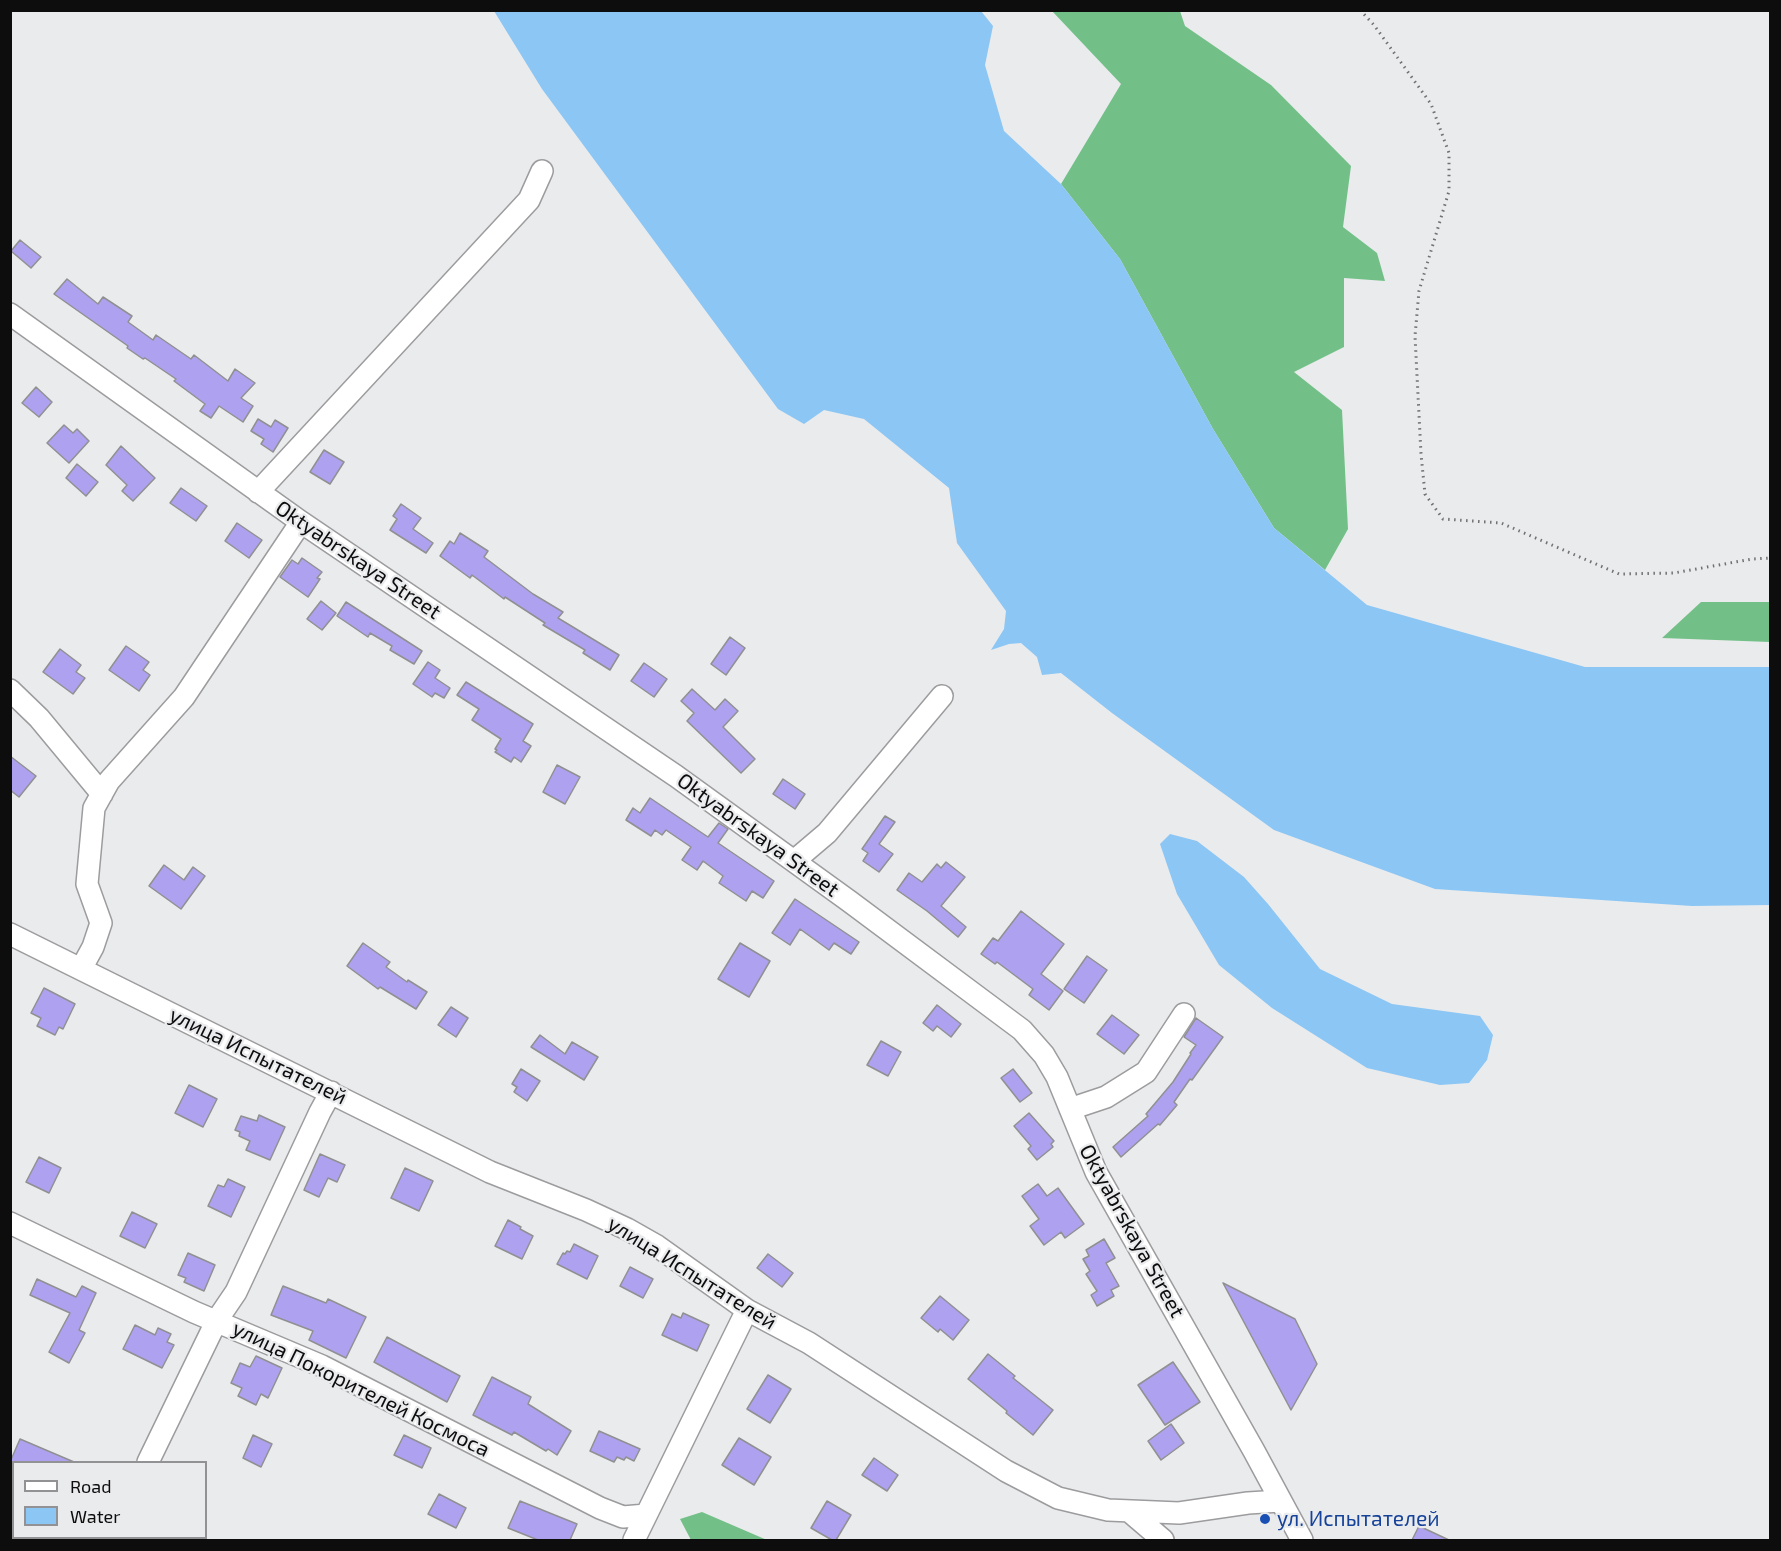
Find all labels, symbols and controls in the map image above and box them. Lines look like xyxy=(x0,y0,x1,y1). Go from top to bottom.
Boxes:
street label: Oktyabrskaya Street xyxy=(270,495,446,625)
street label: Oktyabrskaya Street xyxy=(672,768,844,902)
street label: улица Испытателей xyxy=(165,1002,351,1110)
street label: Oktyabrskaya Street xyxy=(1074,1140,1190,1322)
street label: улица Испытателей xyxy=(603,1211,781,1335)
street label: улица Покорителей Космоса xyxy=(228,1316,494,1462)
legend xyxy=(12,1461,207,1539)
text: Road xyxy=(70,1475,111,1497)
text: Water xyxy=(70,1505,120,1527)
place label: ул. Испытателей xyxy=(1277,1506,1440,1532)
marker: ул. Испытателей xyxy=(1258,1512,1272,1526)

